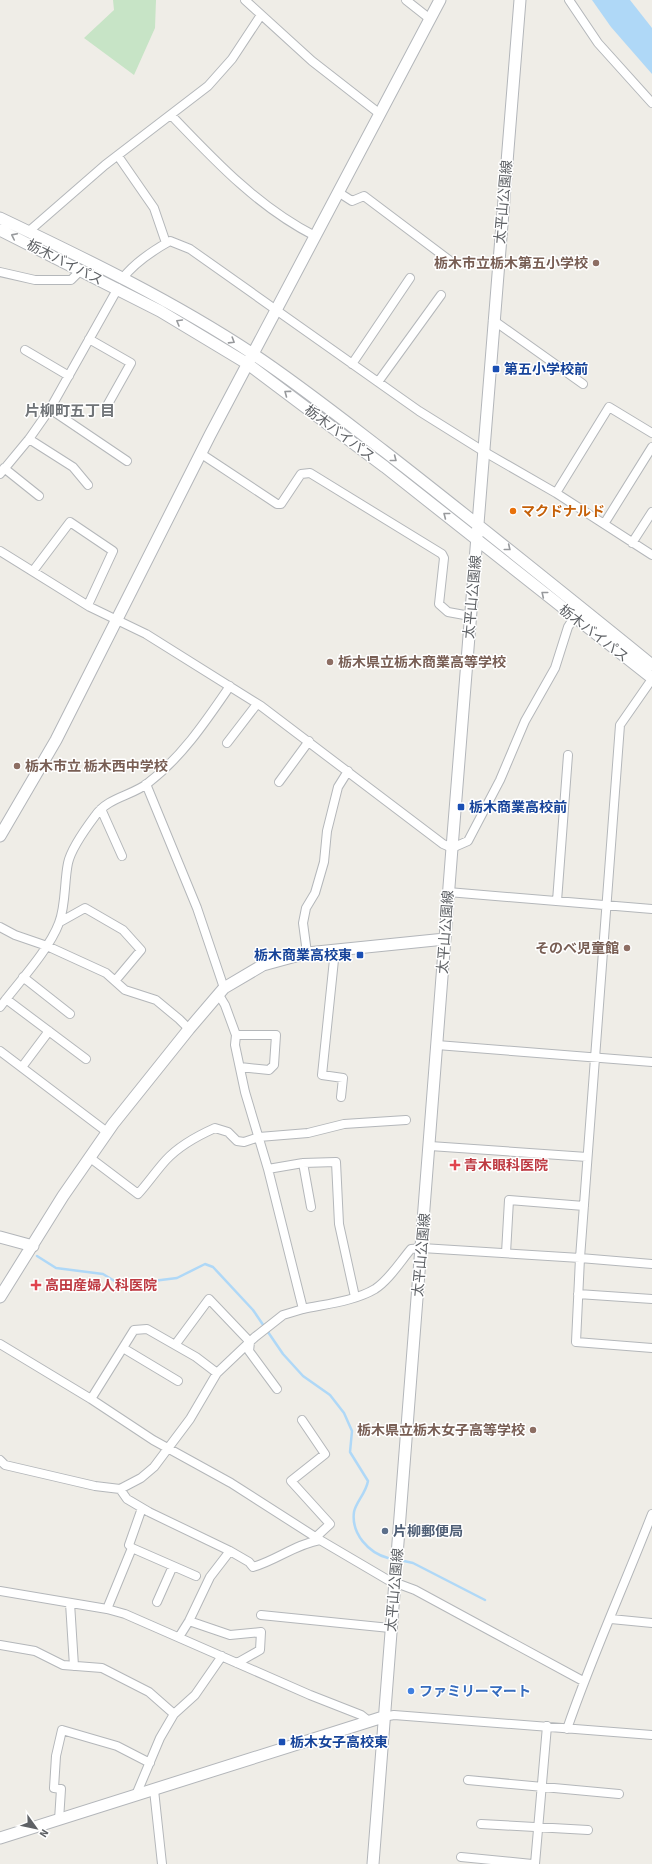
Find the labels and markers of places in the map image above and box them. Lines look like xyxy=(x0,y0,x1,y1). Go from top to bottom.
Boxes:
place label: 栃木市立栃木第五小学校 xyxy=(434,254,588,274)
marker: 栃木市立栃木第五小学校 xyxy=(591,258,601,268)
place label: 第五小学校前 xyxy=(504,360,588,380)
marker: 第五小学校前 xyxy=(491,364,501,374)
place label: マクドナルド xyxy=(521,502,605,522)
marker: マクドナルド xyxy=(508,506,518,516)
place label: 栃木県立栃木商業高等学校 xyxy=(338,653,506,673)
marker: 栃木県立栃木商業高等学校 xyxy=(325,657,335,667)
place label: 栃木市立 栃木西中学校 xyxy=(25,757,168,777)
marker: 栃木市立 栃木西中学校 xyxy=(12,761,22,771)
place label: 栃木商業高校前 xyxy=(469,798,567,818)
marker: 栃木商業高校前 xyxy=(456,802,466,812)
place label: そのべ児童館 xyxy=(535,939,619,959)
marker: そのべ児童館 xyxy=(622,943,632,953)
place label: 栃木商業高校東 xyxy=(254,946,352,966)
marker: 栃木商業高校東 xyxy=(355,950,365,960)
place label: 青木眼科医院 xyxy=(464,1156,548,1176)
marker: 青木眼科医院 xyxy=(449,1159,461,1171)
place label: 高田産婦人科医院 xyxy=(45,1276,157,1296)
marker: 高田産婦人科医院 xyxy=(30,1279,42,1291)
place label: 栃木県立栃木女子高等学校 xyxy=(357,1421,525,1441)
marker: 栃木県立栃木女子高等学校 xyxy=(528,1425,538,1435)
place label: 片柳郵便局 xyxy=(393,1522,463,1542)
marker: 片柳郵便局 xyxy=(380,1526,390,1536)
place label: ファミリーマート xyxy=(419,1682,531,1702)
marker: ファミリーマート xyxy=(406,1686,416,1696)
place label: 栃木女子高校東 xyxy=(290,1733,388,1753)
marker: 栃木女子高校東 xyxy=(277,1737,287,1747)

